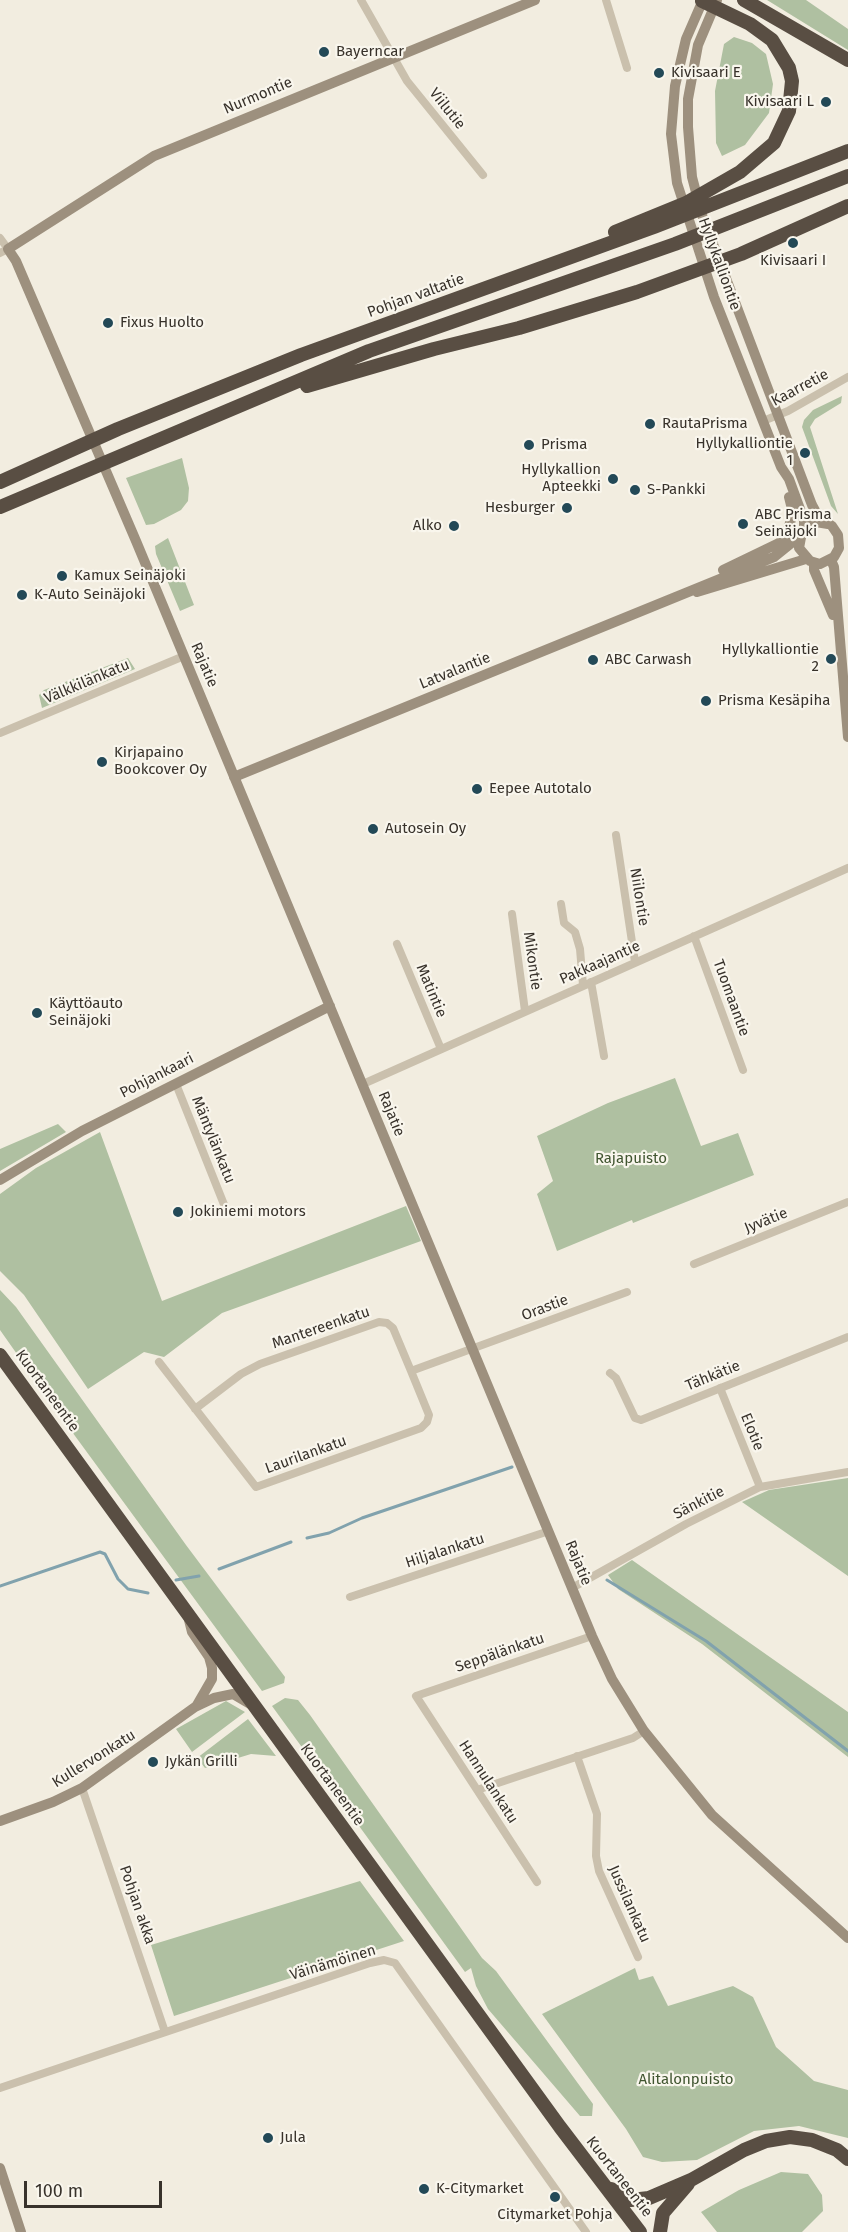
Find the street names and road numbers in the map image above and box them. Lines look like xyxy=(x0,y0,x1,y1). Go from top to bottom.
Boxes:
street label: Nurmontie xyxy=(221,73,295,119)
street label: Viilutie xyxy=(425,85,469,133)
street label: Hyllykalliontie xyxy=(694,215,744,313)
street label: Pohjan valtatie xyxy=(365,270,467,322)
street label: Kaarretie xyxy=(768,365,832,411)
street label: Rajatie xyxy=(187,640,221,690)
street label: Latvalantie xyxy=(417,649,493,693)
street label: Välkkilänkatu xyxy=(42,656,132,708)
street label: Niilontie xyxy=(626,867,652,927)
street label: Mikontie xyxy=(519,931,545,991)
street label: Pakkaajantie xyxy=(557,937,643,989)
street label: Tuomaantie xyxy=(709,957,753,1039)
street label: Matintie xyxy=(412,962,450,1020)
street label: Pohjankaari xyxy=(117,1050,197,1102)
street label: Rajatie xyxy=(374,1089,408,1139)
street label: Mäntylänkatu xyxy=(187,1094,239,1186)
street label: Jyvätie xyxy=(742,1204,790,1238)
street label: Orastie xyxy=(519,1291,571,1325)
street label: Mantereenkatu xyxy=(270,1303,372,1353)
street label: Kuortaneentie xyxy=(11,1346,83,1436)
street label: Tähkätie xyxy=(683,1357,743,1395)
street label: Elotie xyxy=(736,1411,768,1453)
street label: Laurilankatu xyxy=(263,1432,349,1478)
street label: Sänkitie xyxy=(670,1483,728,1523)
street label: Hiljalankatu xyxy=(403,1530,487,1572)
street label: Rajatie xyxy=(561,1538,595,1588)
street label: Seppälänkatu xyxy=(453,1629,547,1677)
street label: Kullervonkatu xyxy=(49,1726,139,1792)
street label: Hannulankatu xyxy=(454,1737,522,1827)
street label: Kuortaneentie xyxy=(296,1740,368,1830)
street label: Pohjan akka xyxy=(115,1863,159,1947)
street label: Jussilankatu xyxy=(604,1863,654,1945)
street label: Väinämöinen xyxy=(288,1941,378,1985)
street label: Kuortaneentie xyxy=(582,2133,656,2221)

